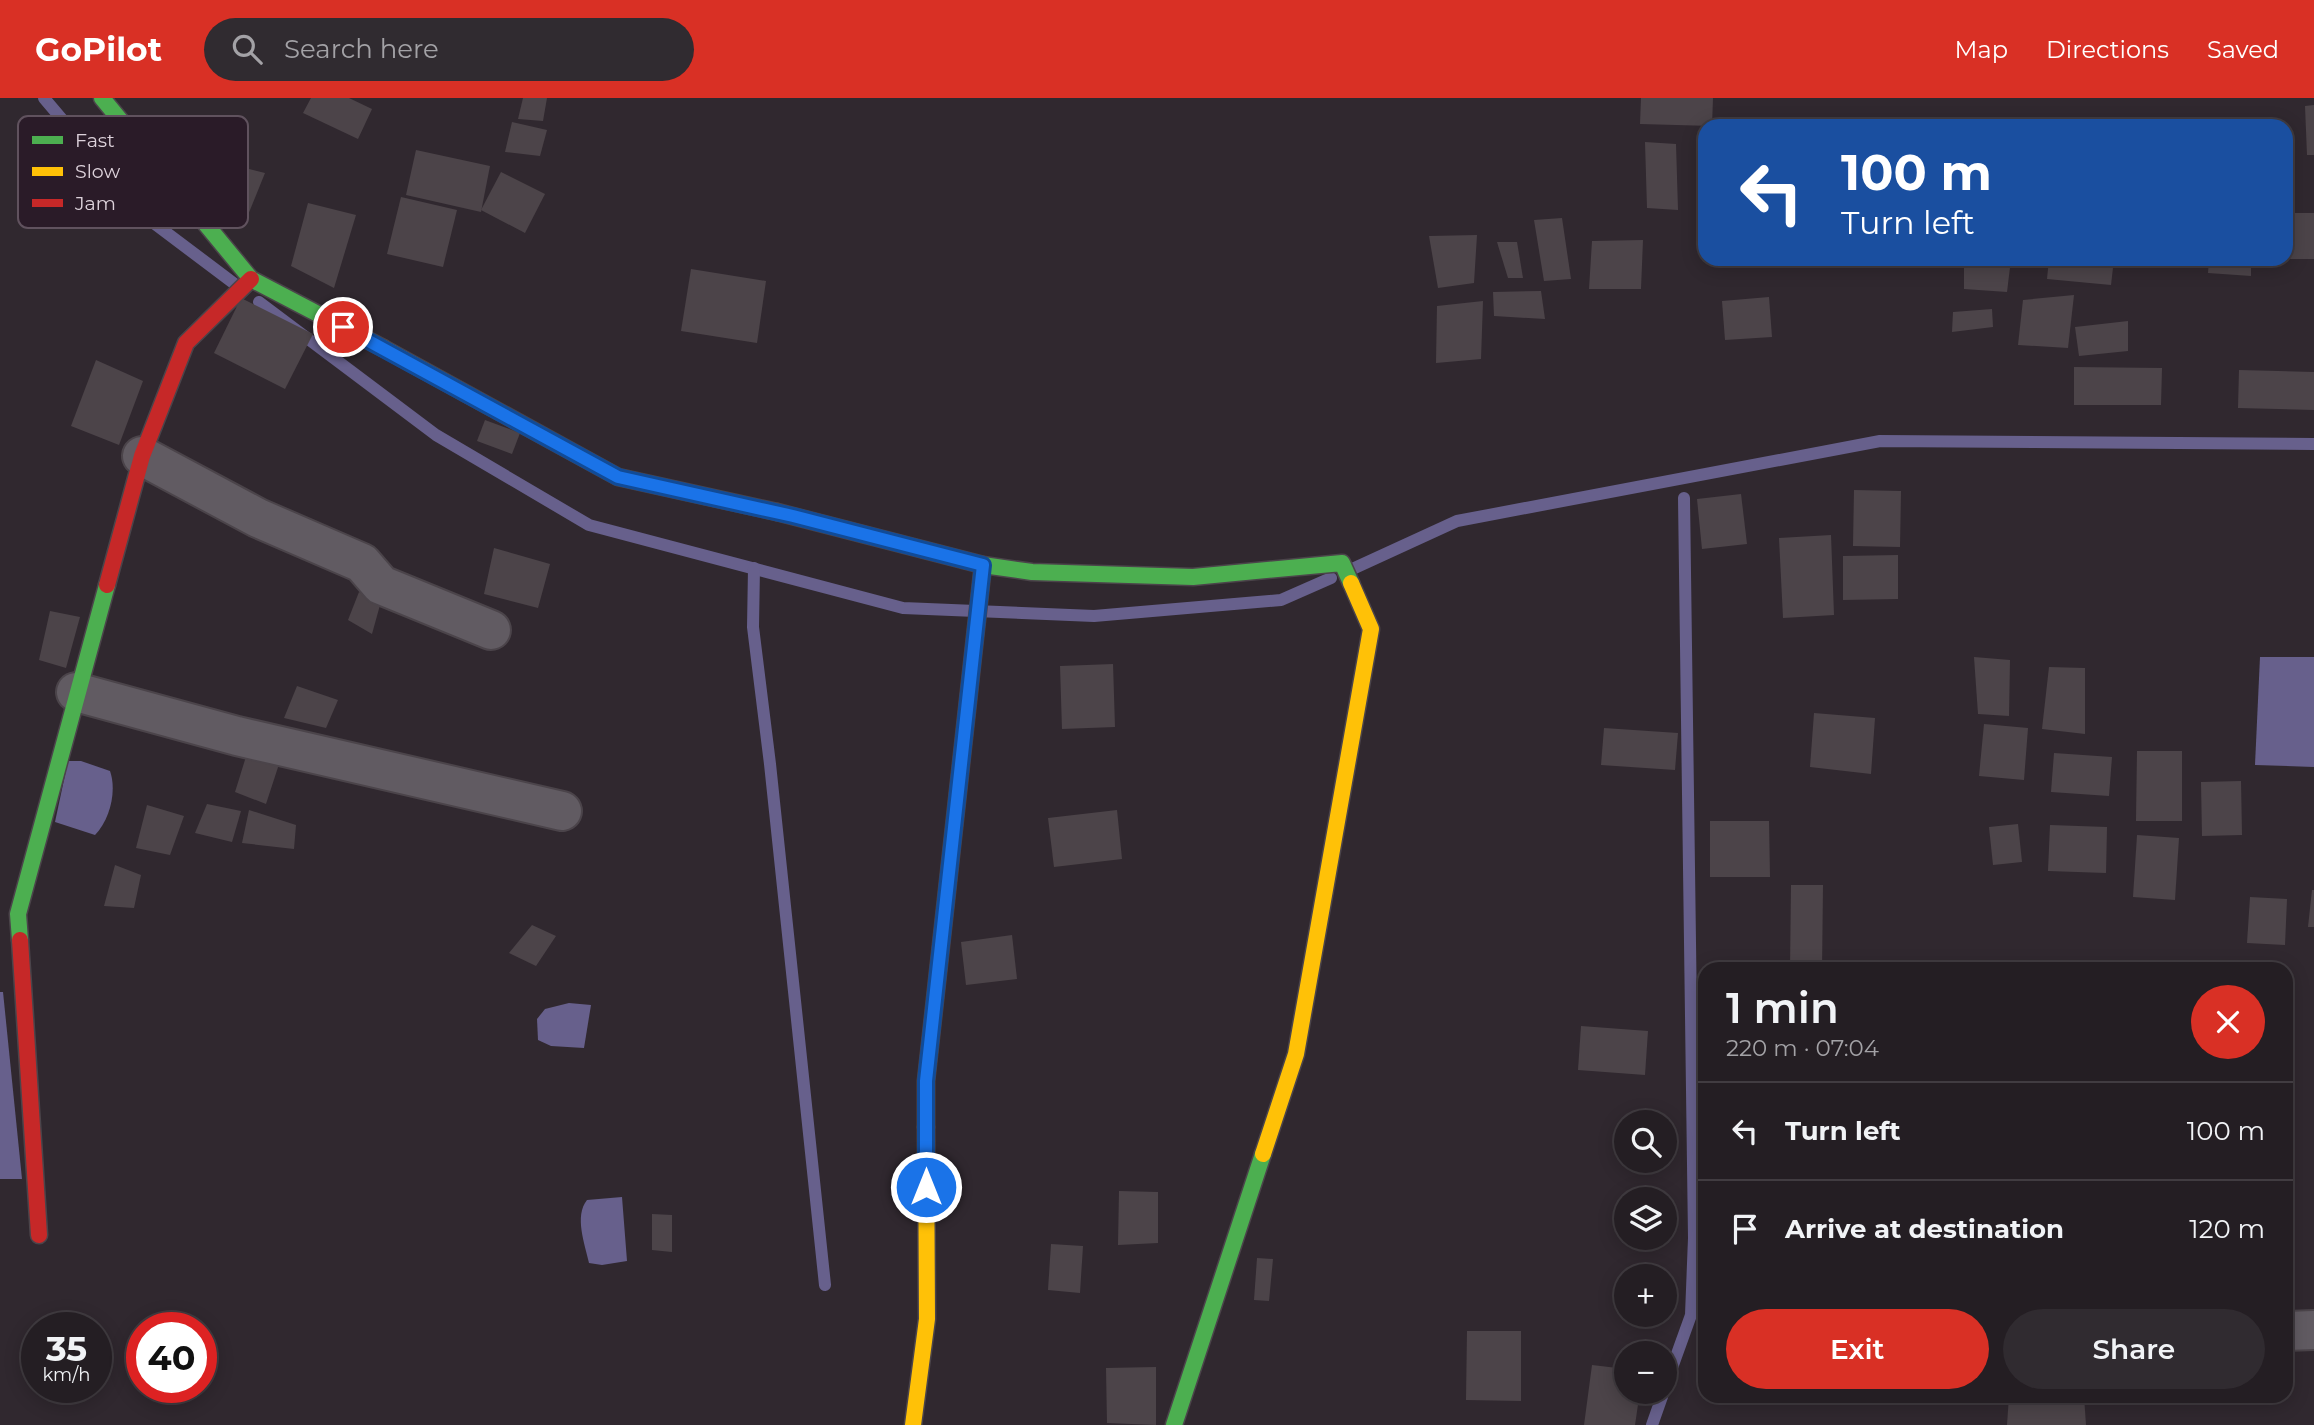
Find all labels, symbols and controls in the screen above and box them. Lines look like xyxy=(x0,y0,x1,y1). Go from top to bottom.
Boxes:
search box xyxy=(204,18,694,81)
text: GoPilot xyxy=(35,29,162,69)
icon: search xyxy=(228,30,266,68)
text: Search here xyxy=(284,33,439,65)
text: Map xyxy=(1955,35,2008,64)
text: Directions xyxy=(2046,35,2169,64)
text: Saved xyxy=(2207,35,2279,64)
legend xyxy=(18,116,248,228)
text: Fast xyxy=(75,129,115,152)
text: 100 m xyxy=(1841,143,1992,202)
icon: left xyxy=(1726,147,1817,238)
text: Slow xyxy=(75,160,120,183)
text: Jam xyxy=(74,192,116,215)
text: Turn left xyxy=(1841,203,1975,242)
pin xyxy=(313,297,373,357)
icon: arrive xyxy=(324,308,362,346)
text: 1 min xyxy=(1726,982,1839,1034)
button: close xyxy=(2191,985,2265,1059)
text: 220 m · 07:04 xyxy=(1726,1034,1879,1062)
map controls xyxy=(1614,1110,1677,1404)
button: search xyxy=(1614,1110,1677,1173)
icon: left xyxy=(1726,1112,1764,1150)
text: Turn left xyxy=(1785,1115,1901,1147)
text: 100 m xyxy=(2187,1115,2265,1147)
position arrow xyxy=(889,1150,963,1224)
button: layers xyxy=(1614,1187,1677,1250)
icon: arrive xyxy=(1726,1210,1764,1248)
text: Arrive at destination xyxy=(1785,1213,2064,1245)
text: 120 m xyxy=(2189,1213,2265,1245)
button: + xyxy=(1614,1264,1677,1327)
button: Exit xyxy=(1726,1309,1989,1389)
button: Share xyxy=(2003,1309,2265,1389)
speed limit sign: 40 xyxy=(126,1312,217,1403)
text: 35 xyxy=(46,1327,87,1370)
button: − xyxy=(1614,1341,1677,1404)
text: km/h xyxy=(42,1364,91,1386)

